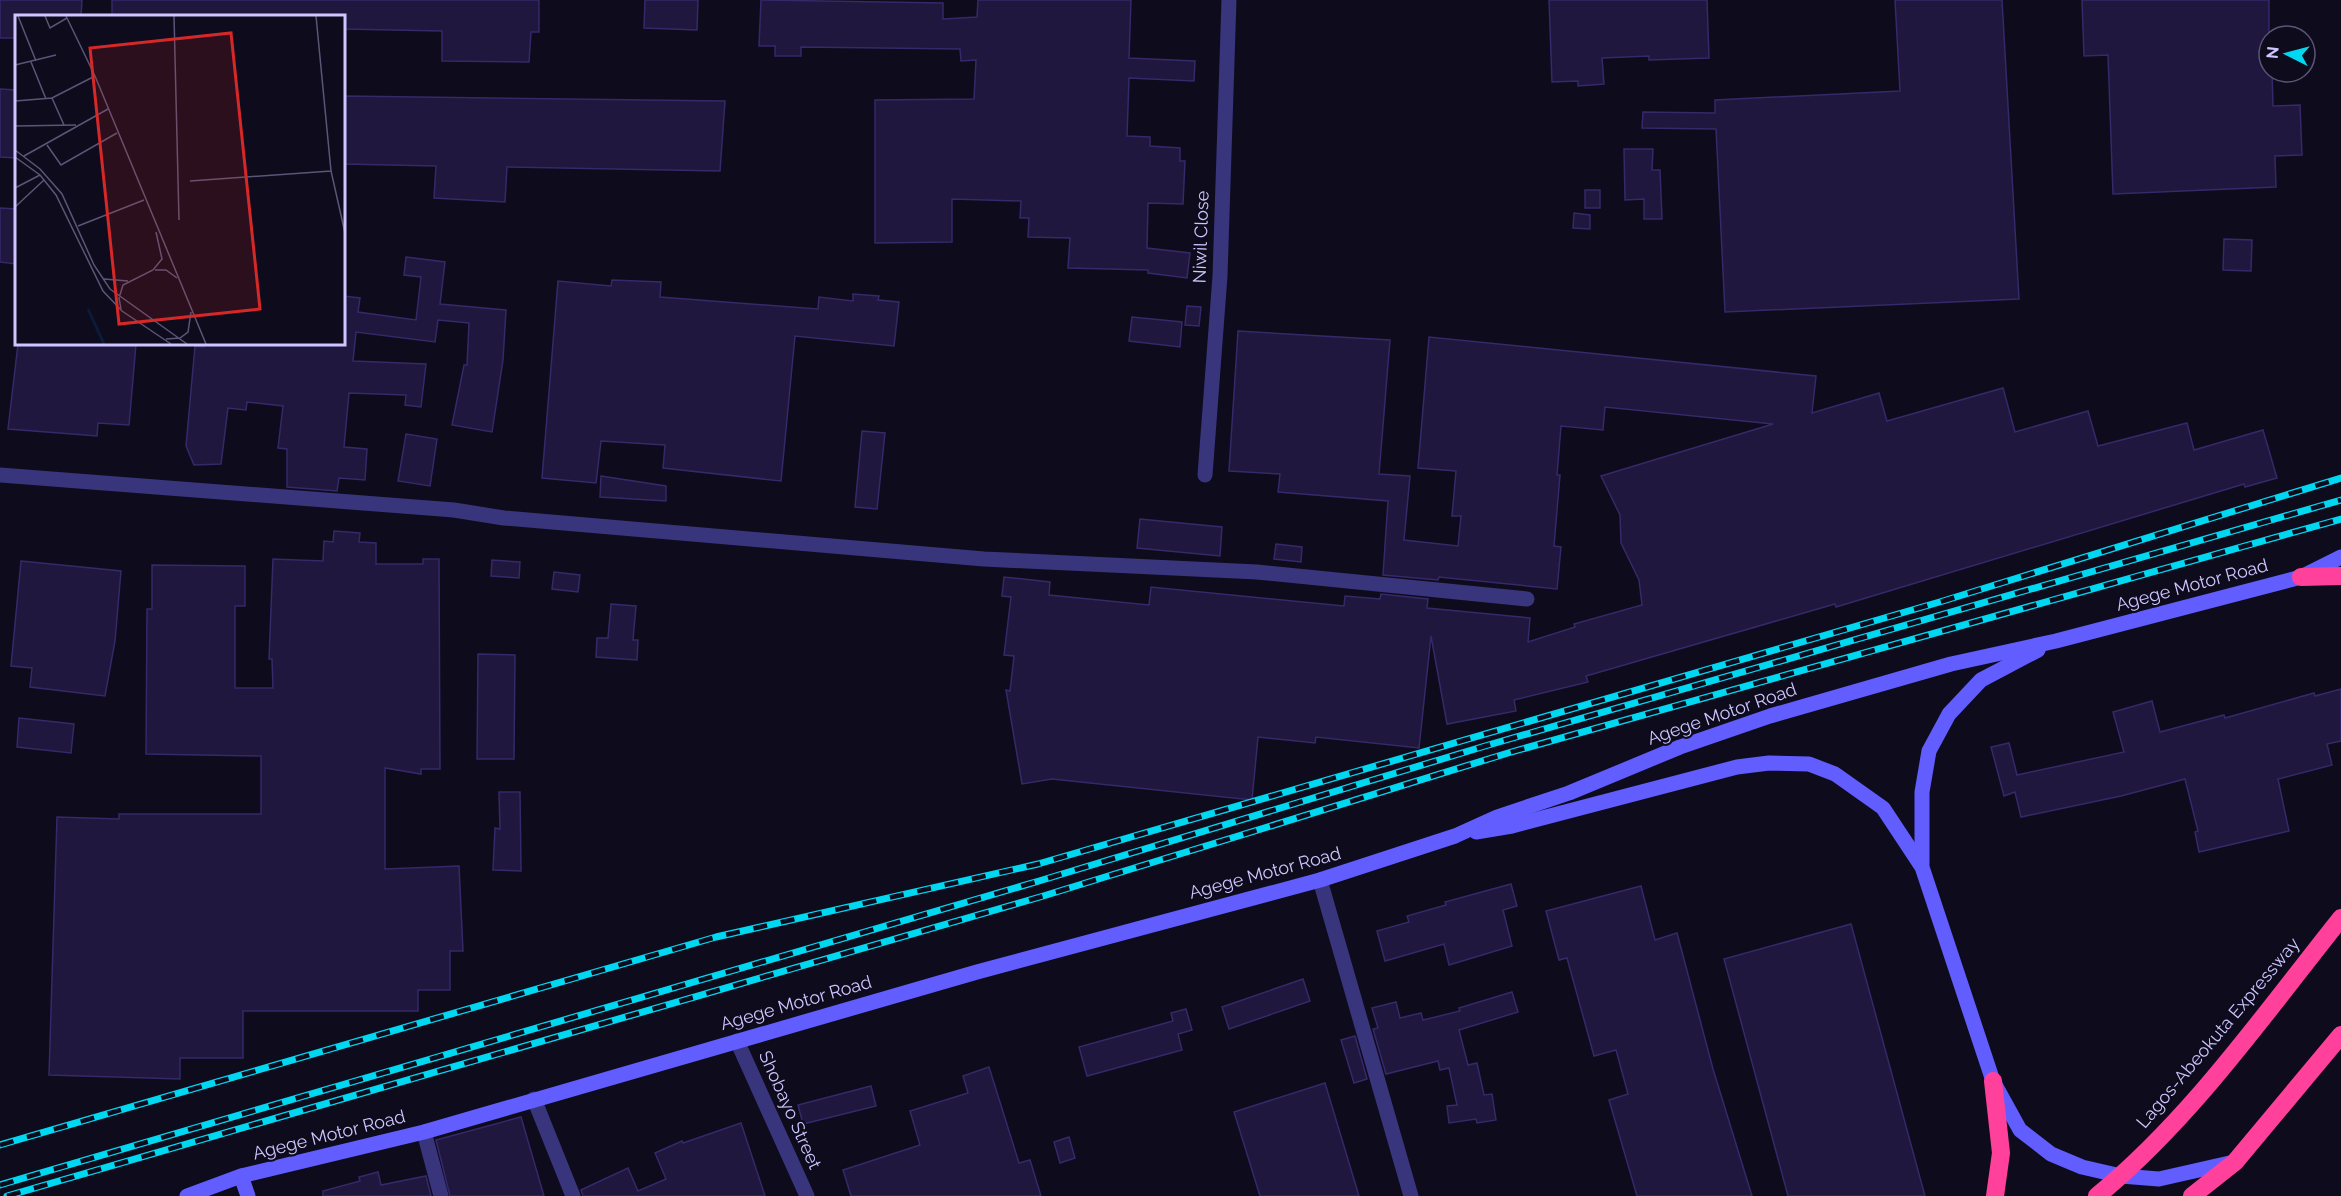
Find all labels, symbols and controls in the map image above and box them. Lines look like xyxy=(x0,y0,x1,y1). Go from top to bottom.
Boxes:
inset map xyxy=(15,15,345,345)
north arrow xyxy=(2257,24,2317,84)
text: N xyxy=(2262,45,2283,60)
street label: Niwil Close xyxy=(1188,190,1213,284)
street label: Agege Motor Road xyxy=(2114,554,2270,615)
street label: Agege Motor Road xyxy=(1645,678,1799,749)
street label: Agege Motor Road xyxy=(1187,842,1343,903)
street label: Lagos-Abeokuta Expressway xyxy=(2132,933,2304,1132)
street label: Agege Motor Road xyxy=(718,971,874,1034)
street label: Shobayo Street xyxy=(755,1047,826,1172)
street label: Agege Motor Road xyxy=(250,1105,407,1164)

